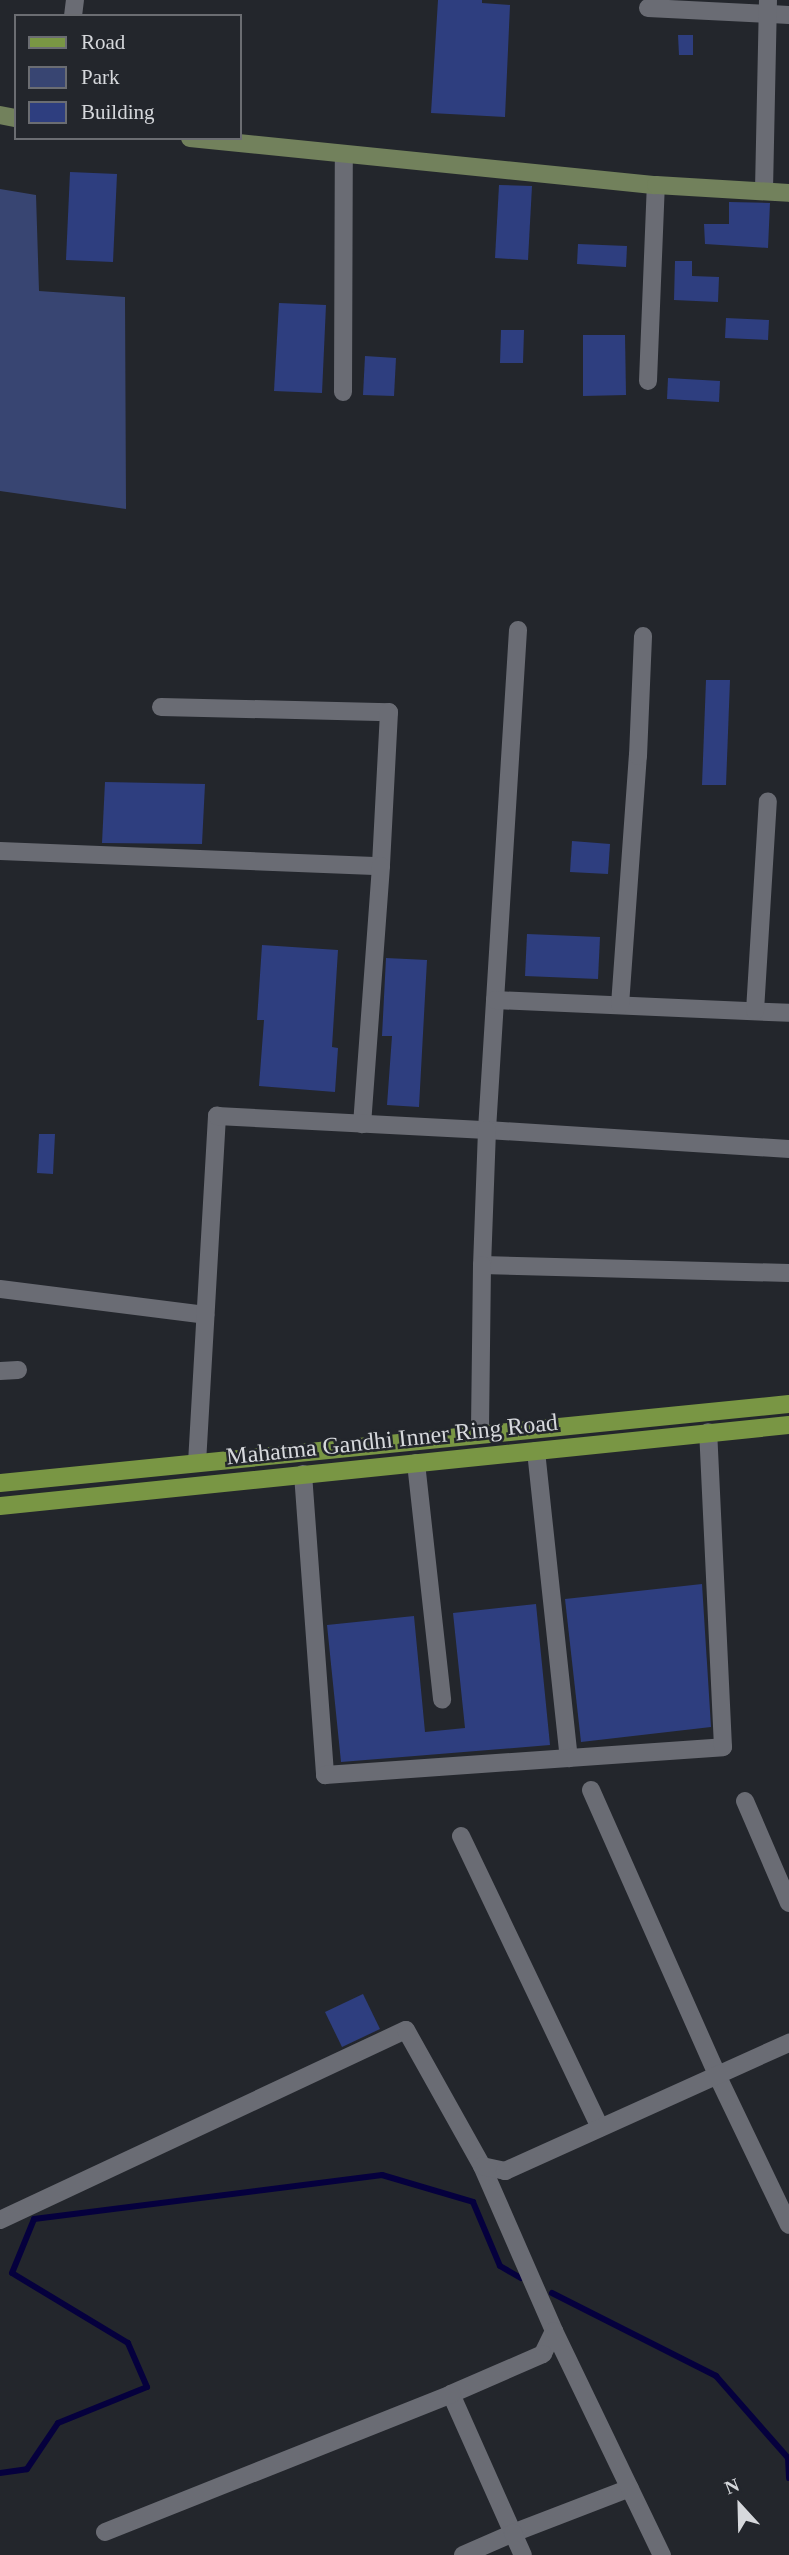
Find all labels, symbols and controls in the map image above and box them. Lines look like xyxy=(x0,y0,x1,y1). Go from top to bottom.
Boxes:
legend xyxy=(14,14,242,140)
text: Road xyxy=(81,30,125,54)
text: Park xyxy=(81,65,120,89)
text: Building xyxy=(81,100,155,124)
street label: Mahatma Gandhi Inner Ring Road xyxy=(225,1408,559,1472)
north arrow xyxy=(705,2471,775,2541)
text: N xyxy=(722,2474,742,2498)

